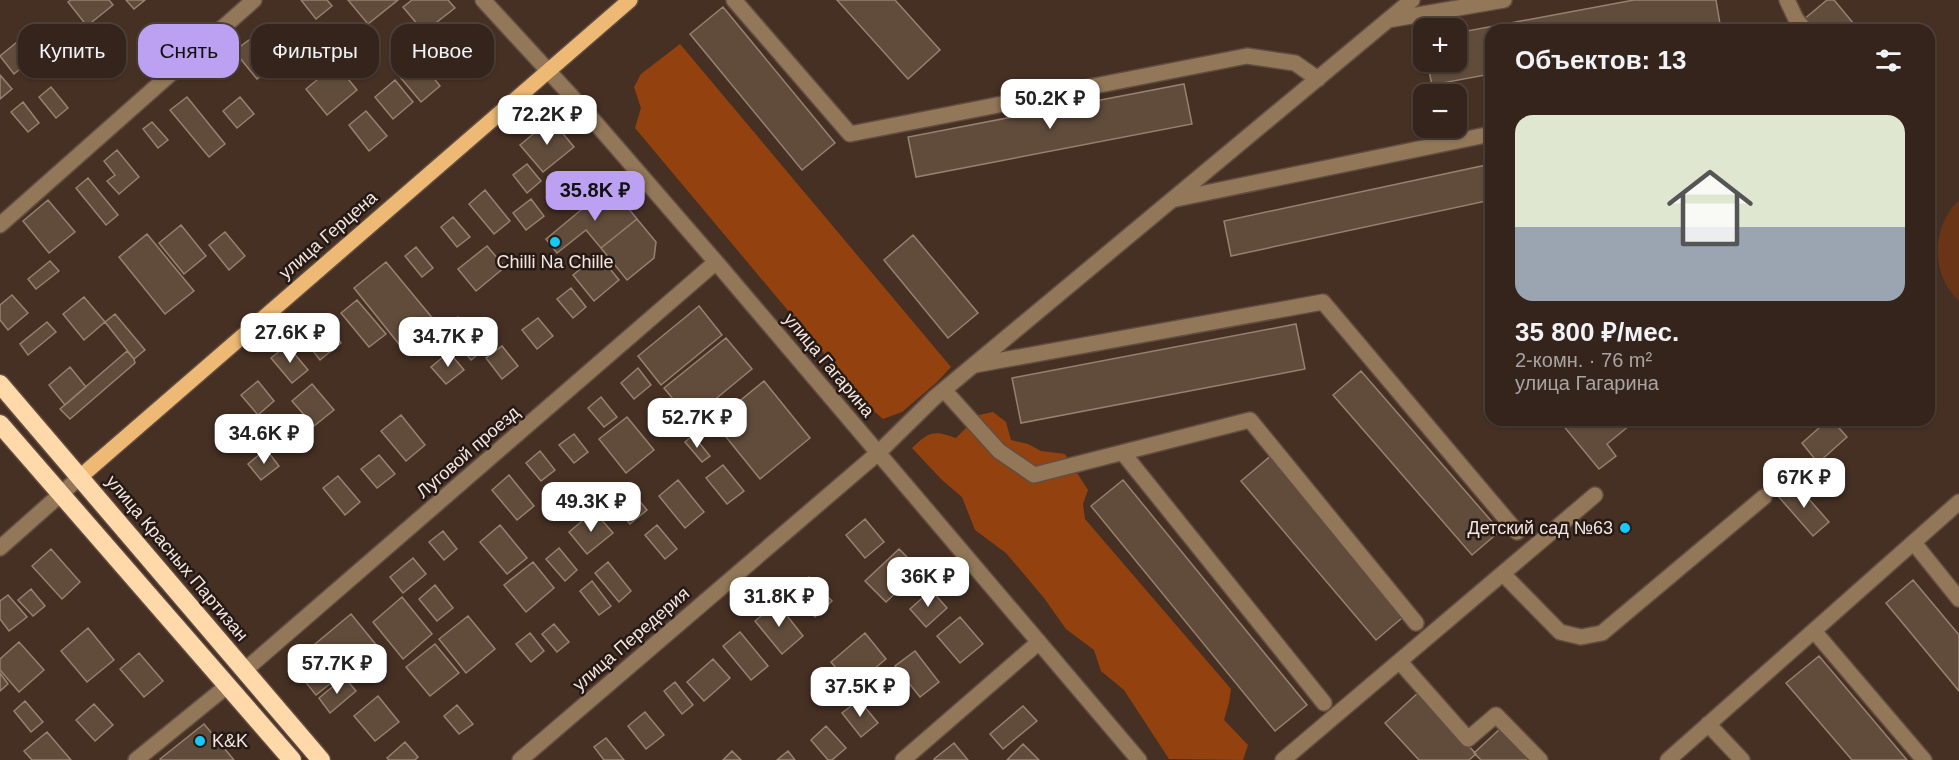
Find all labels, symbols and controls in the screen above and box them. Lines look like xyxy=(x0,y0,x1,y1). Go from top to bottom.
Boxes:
map controls xyxy=(1413,18,1467,138)
button: + xyxy=(1413,18,1467,72)
chip: Купить xyxy=(18,24,126,78)
chip: Снять xyxy=(138,24,239,78)
chip: Фильтры xyxy=(251,24,379,78)
chip: Новое xyxy=(391,24,494,78)
icon: filters xyxy=(1872,44,1905,77)
text: Объектов: 13 xyxy=(1515,45,1686,75)
pin: 50.2K ₽ xyxy=(995,79,1105,130)
button: − xyxy=(1413,84,1467,138)
text: 50.2K ₽ xyxy=(1015,87,1085,109)
pin: 72.2K ₽ xyxy=(492,95,602,146)
text: 72.2K ₽ xyxy=(512,103,582,125)
icon: home xyxy=(1656,154,1764,262)
pin: 35.8K ₽ xyxy=(540,171,650,222)
text: 35.8K ₽ xyxy=(560,179,630,201)
street label: улица Герцена xyxy=(275,186,382,283)
marker: Chilli Na Chille xyxy=(548,235,562,249)
place label: Chilli Na Chille xyxy=(496,252,614,272)
street label: улица Гагарина xyxy=(780,309,879,422)
pin: 27.6K ₽ xyxy=(235,313,345,364)
pin: 34.7K ₽ xyxy=(393,317,503,368)
text: 35 800 ₽/мес. xyxy=(1515,317,1679,347)
text: 27.6K ₽ xyxy=(255,321,325,343)
text: 34.7K ₽ xyxy=(413,325,483,347)
text: 2-комн. · 76 m² xyxy=(1515,349,1652,371)
text: улица Гагарина xyxy=(1515,372,1659,394)
pin: 52.7K ₽ xyxy=(642,398,752,449)
street label: Луговой проезд xyxy=(413,402,524,502)
text: 52.7K ₽ xyxy=(662,406,732,428)
pin: 34.6K ₽ xyxy=(209,414,319,465)
text: 34.6K ₽ xyxy=(229,422,299,444)
pin: 67K ₽ xyxy=(1762,458,1846,509)
text: 67K ₽ xyxy=(1777,466,1831,488)
street label: улица Красных Партизан xyxy=(102,471,252,645)
pin: 49.3K ₽ xyxy=(536,482,646,533)
text: 49.3K ₽ xyxy=(556,490,626,512)
place label: Детский сад №63 xyxy=(1468,518,1613,538)
marker: Детский сад №63 xyxy=(1618,521,1632,535)
pin: 36K ₽ xyxy=(886,557,970,608)
text: 36K ₽ xyxy=(901,565,955,587)
pin: 31.8K ₽ xyxy=(724,577,834,628)
street label: улица Передерия xyxy=(569,583,693,695)
text: 31.8K ₽ xyxy=(744,585,814,607)
pin: 57.7K ₽ xyxy=(282,644,392,695)
text: 57.7K ₽ xyxy=(302,652,372,674)
pin: 37.5K ₽ xyxy=(805,667,915,718)
text: 37.5K ₽ xyxy=(825,675,895,697)
place label: K&K xyxy=(212,731,248,751)
marker: K&K xyxy=(193,734,207,748)

